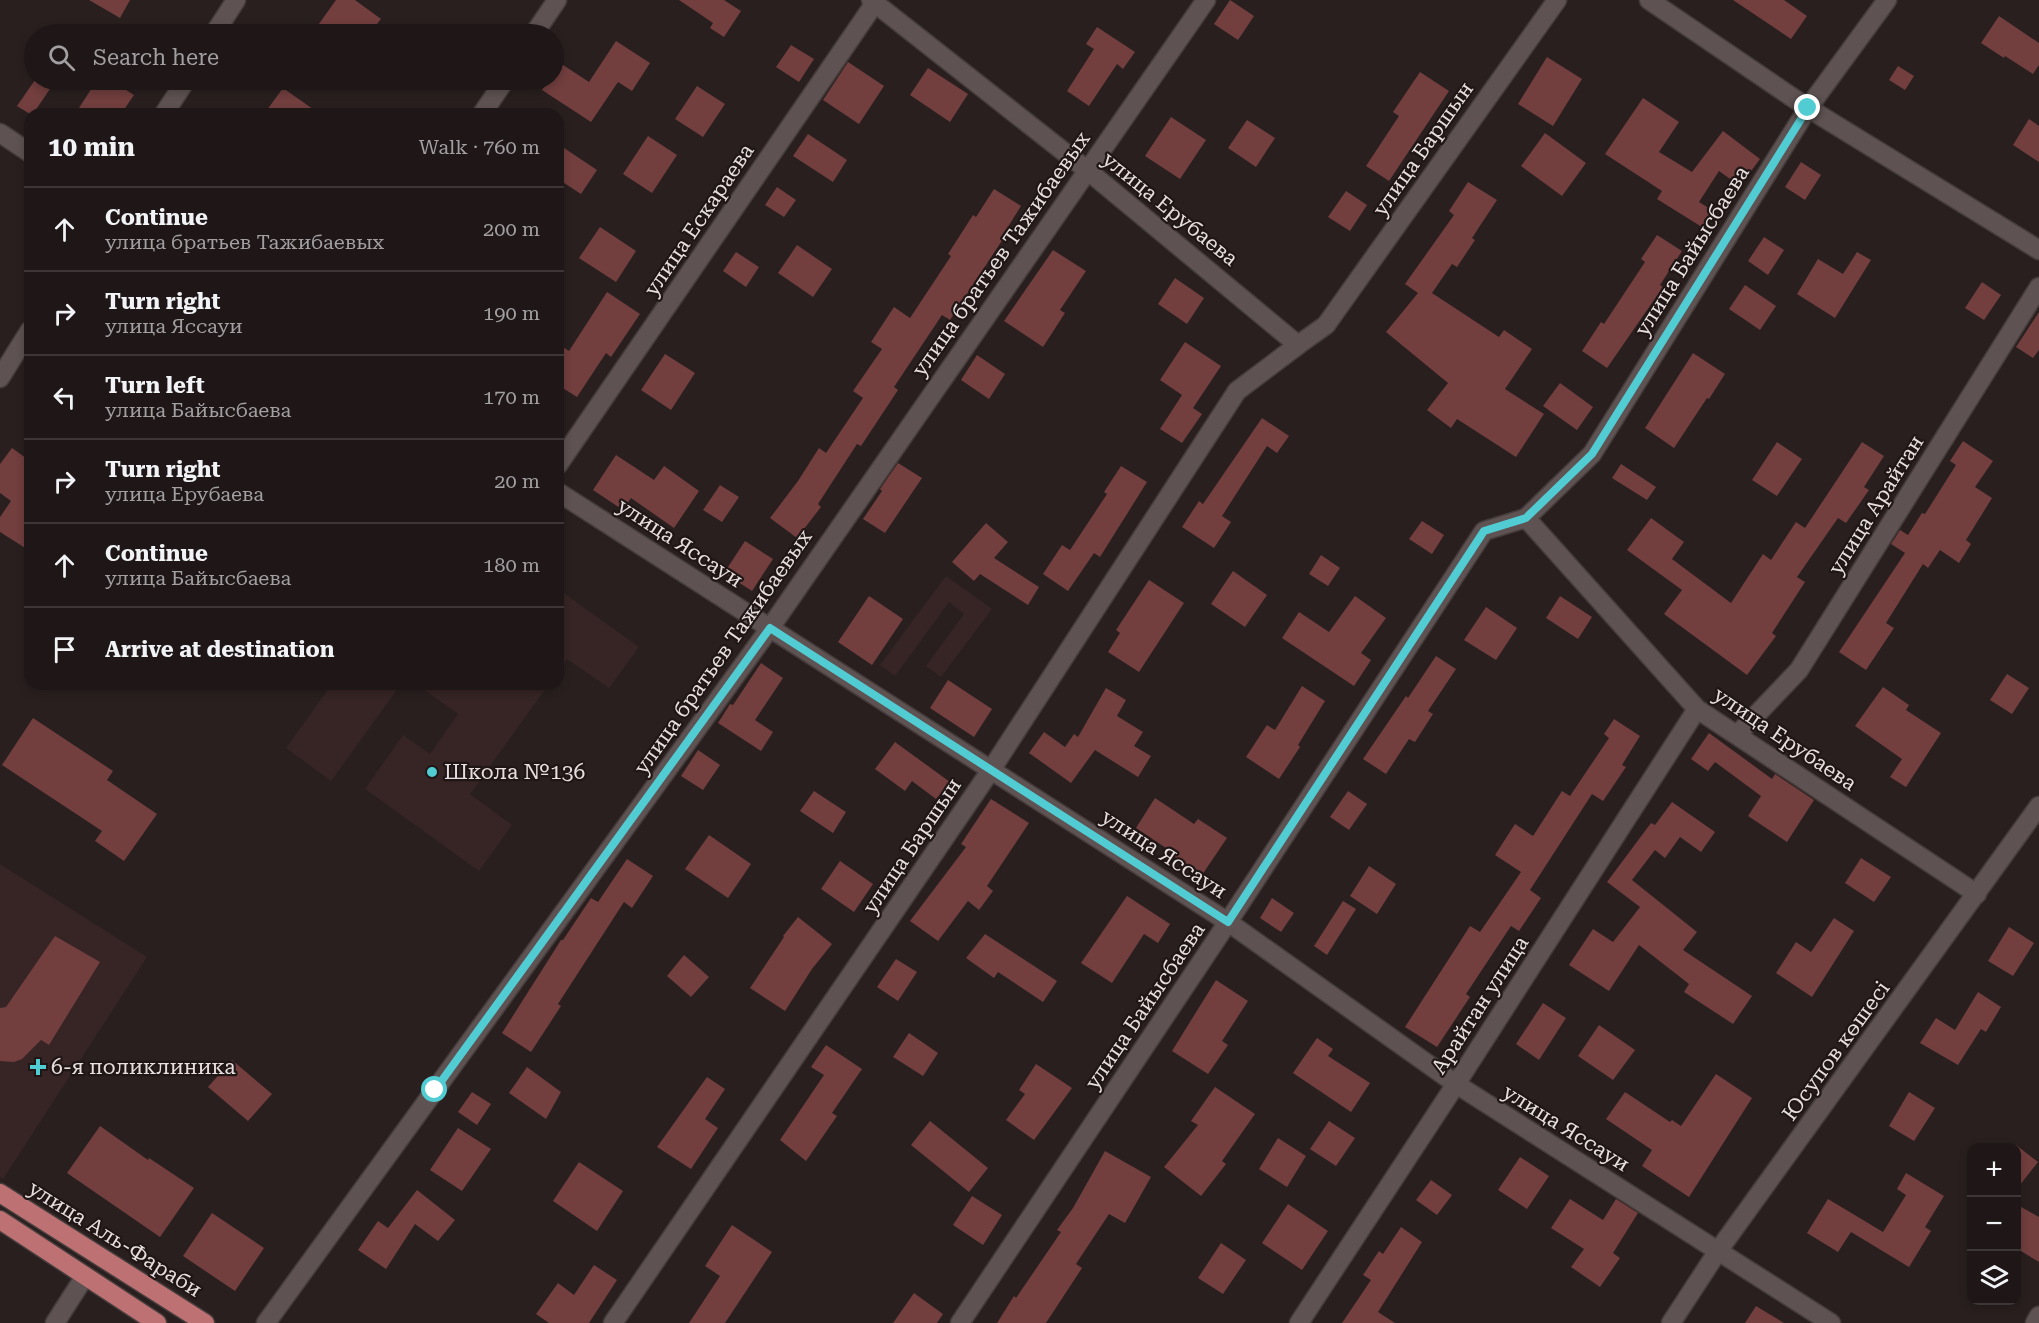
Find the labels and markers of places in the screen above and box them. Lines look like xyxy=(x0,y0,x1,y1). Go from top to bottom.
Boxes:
place label: Школа №136 xyxy=(444,760,585,784)
marker: Школа №136 xyxy=(425,765,439,779)
place label: 6-я поликлиника xyxy=(51,1055,236,1079)
marker: 6-я поликлиника xyxy=(29,1058,47,1076)

